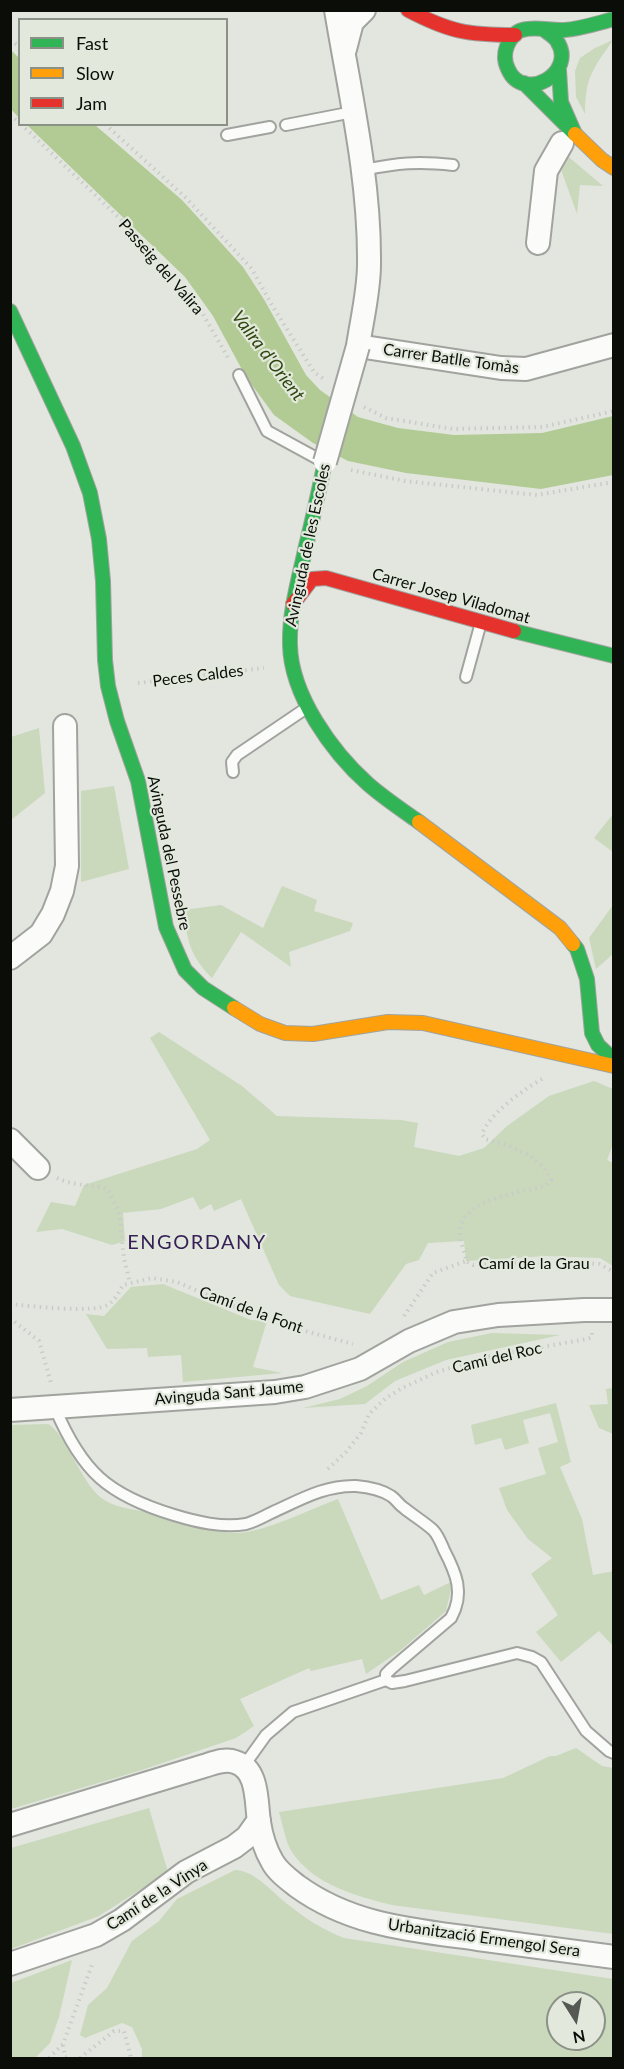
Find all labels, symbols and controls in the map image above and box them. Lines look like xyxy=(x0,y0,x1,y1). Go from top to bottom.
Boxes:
legend xyxy=(18,18,228,126)
text: Fast xyxy=(76,32,108,54)
text: Slow xyxy=(76,62,114,84)
text: Jam xyxy=(76,92,107,114)
street label: Passeig del Valira xyxy=(114,215,208,319)
water label: Valira d'Orient xyxy=(227,307,309,405)
street label: Carrer Batlle Tomàs xyxy=(382,340,520,378)
street label: Avinguda de les Escoles xyxy=(281,462,335,628)
street label: Carrer Josep Viladomat xyxy=(370,564,532,628)
street label: Peces Caldes xyxy=(151,661,245,691)
street label: Avinguda del Pessebre xyxy=(143,774,195,932)
district label: ENGORDANY xyxy=(127,1231,267,1255)
street label: Camí de la Grau xyxy=(478,1254,590,1274)
street label: Camí de la Font xyxy=(196,1282,306,1338)
street label: Camí del Roc xyxy=(450,1338,544,1378)
street label: Avinguda Sant Jaume xyxy=(154,1377,304,1409)
street label: Camí de la Vinya xyxy=(103,1855,211,1935)
street label: Urbanització Ermengol Sera xyxy=(387,1915,581,1961)
north arrow xyxy=(546,1991,606,2051)
text: N xyxy=(571,2027,587,2048)

